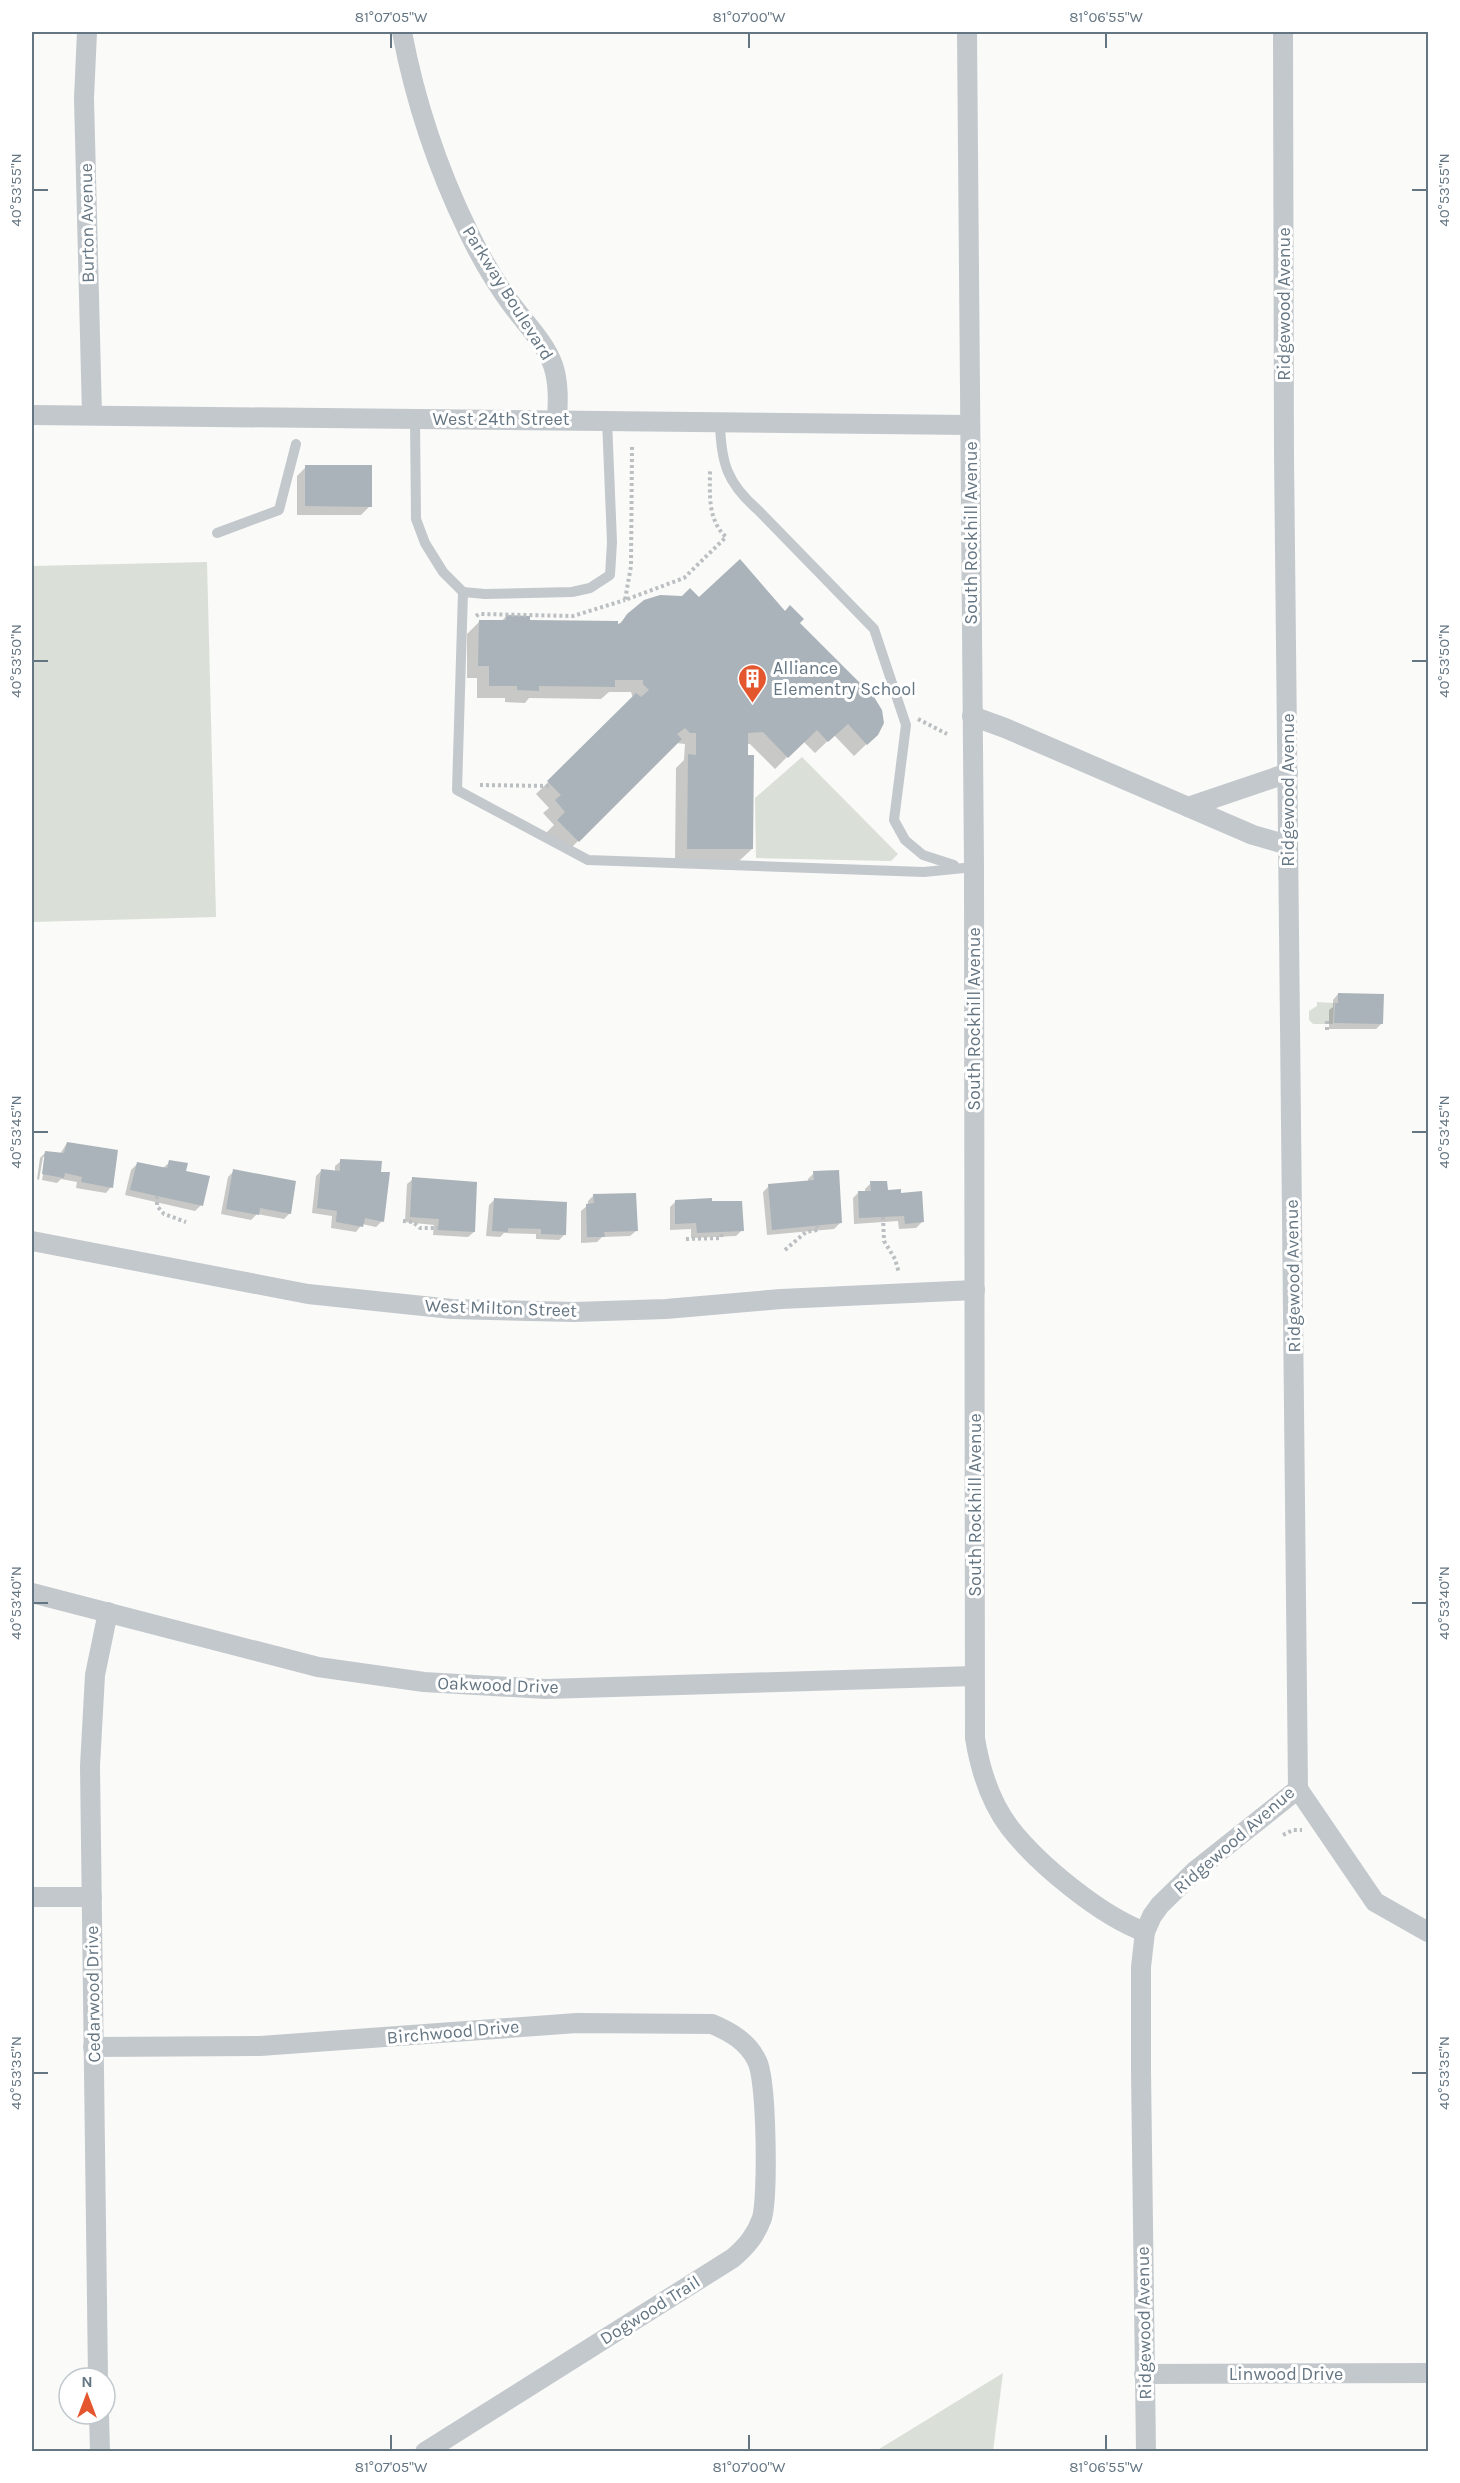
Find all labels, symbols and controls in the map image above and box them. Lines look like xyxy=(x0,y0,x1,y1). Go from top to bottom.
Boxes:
text: 81°07'05"W xyxy=(355,8,428,26)
text: 81°07'00"W xyxy=(712,8,786,26)
text: 81°06'55"W xyxy=(1069,8,1143,26)
text: 40°53'55"N xyxy=(7,153,25,227)
text: 40°53'55"N xyxy=(1435,153,1453,227)
street label: Burton Avenue xyxy=(75,163,99,283)
street label: Parkway Boulevard xyxy=(458,222,558,364)
street label: Ridgewood Avenue xyxy=(1273,227,1295,381)
street label: West 24th Street xyxy=(432,408,570,430)
street label: South Rockhill Avenue xyxy=(960,441,982,625)
text: 40°53'50"N xyxy=(7,624,25,698)
text: 40°53'50"N xyxy=(1435,624,1453,698)
place label: Alliance Elementry School xyxy=(773,657,916,700)
building icon: Alliance Elementry School xyxy=(736,662,768,704)
street label: Ridgewood Avenue xyxy=(1277,713,1299,867)
street label: South Rockhill Avenue xyxy=(963,927,985,1111)
text: 40°53'45"N xyxy=(7,1095,25,1169)
text: 40°53'45"N xyxy=(1435,1095,1453,1169)
street label: Ridgewood Avenue xyxy=(1281,1199,1305,1353)
street label: West Milton Street xyxy=(425,1294,578,1322)
street label: South Rockhill Avenue xyxy=(964,1413,986,1597)
text: 40°53'40"N xyxy=(7,1566,25,1640)
text: 40°53'40"N xyxy=(1435,1566,1453,1640)
street label: Oakwood Drive xyxy=(437,1672,559,1698)
street label: Ridgewood Avenue xyxy=(1169,1781,1299,1899)
street label: Cedarwood Drive xyxy=(81,1925,105,2063)
street label: Birchwood Drive xyxy=(386,2015,520,2049)
text: 40°53'35"N xyxy=(7,2036,25,2110)
text: 40°53'35"N xyxy=(1435,2036,1453,2110)
street label: Ridgewood Avenue xyxy=(1132,2246,1156,2400)
street label: Dogwood Trail xyxy=(596,2270,704,2350)
street label: Linwood Drive xyxy=(1229,2363,1343,2385)
north arrow xyxy=(57,2366,117,2426)
text: N xyxy=(81,2372,93,2391)
text: 81°07'05"W xyxy=(355,2458,428,2476)
text: 81°07'00"W xyxy=(712,2458,786,2476)
text: 81°06'55"W xyxy=(1069,2458,1143,2476)

